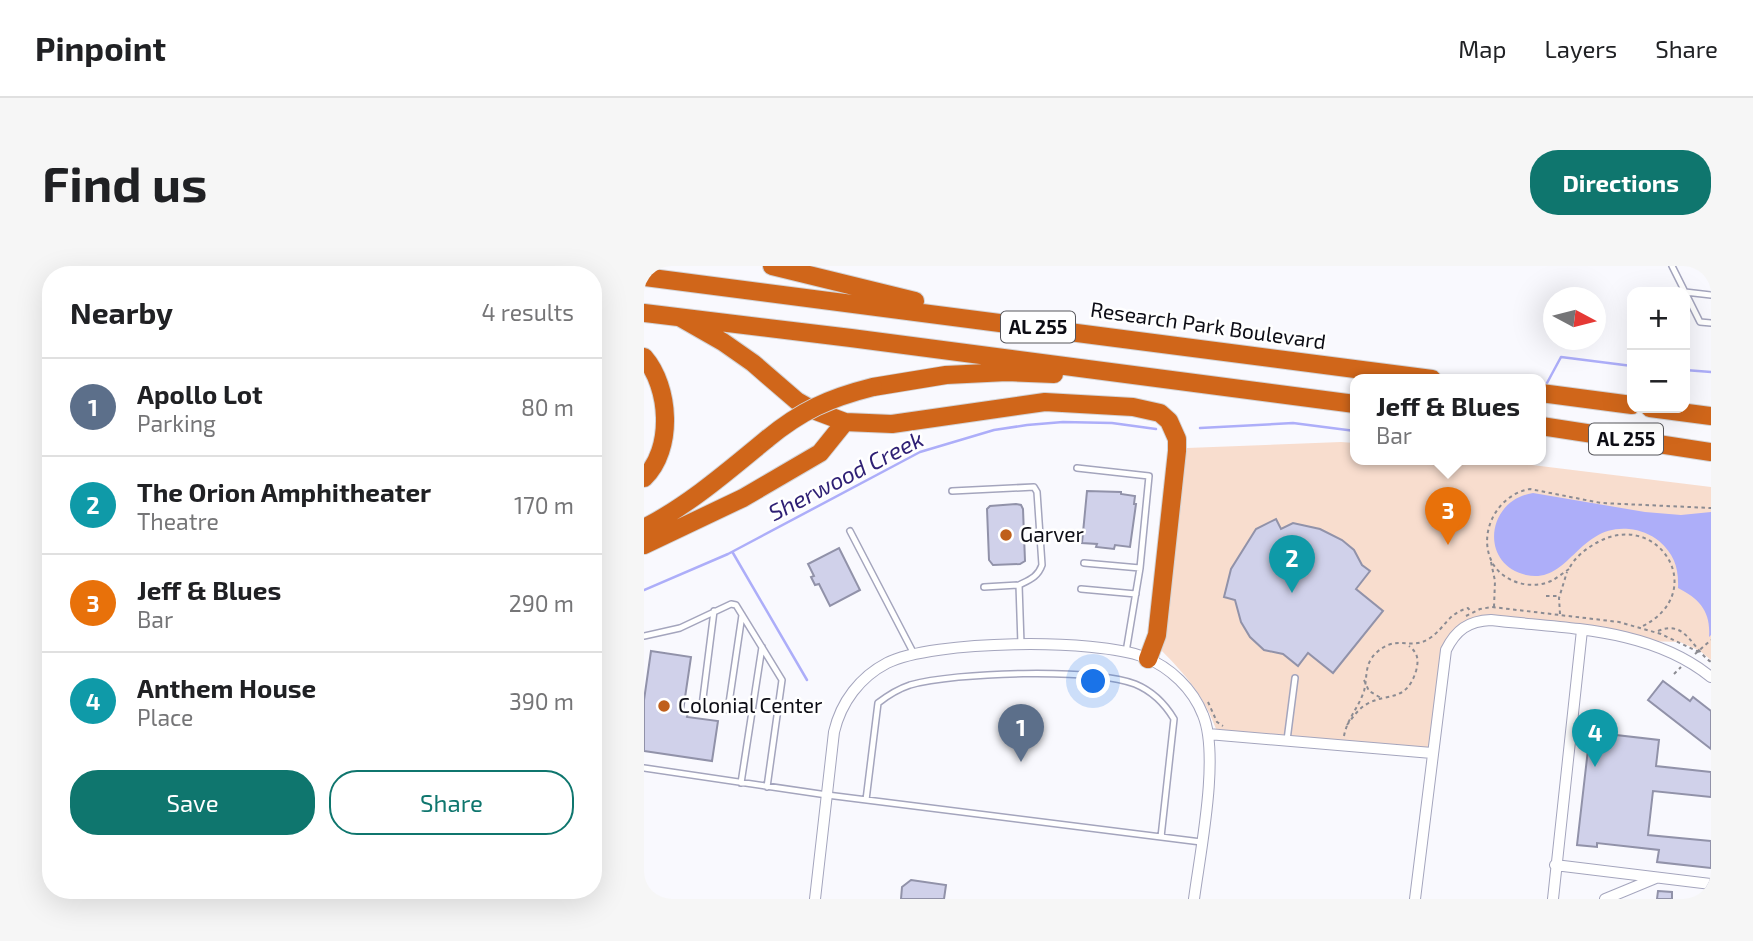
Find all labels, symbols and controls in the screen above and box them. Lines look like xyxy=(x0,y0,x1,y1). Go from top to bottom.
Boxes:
text: Pinpoint xyxy=(35,28,166,68)
text: Map xyxy=(1458,34,1506,63)
text: Layers xyxy=(1544,34,1617,63)
text: Share xyxy=(1655,34,1718,63)
button: Directions xyxy=(1530,150,1711,215)
text: Find us xyxy=(42,153,207,212)
north arrow xyxy=(1543,287,1606,350)
map controls xyxy=(1627,287,1690,413)
button: + xyxy=(1627,287,1690,350)
text: Nearby xyxy=(70,294,173,330)
street label: Research Park Boulevard xyxy=(1089,296,1328,353)
text: 4 results xyxy=(482,298,574,326)
road number: AL 255 xyxy=(1001,311,1075,342)
button: − xyxy=(1627,350,1690,413)
popup xyxy=(1350,374,1546,465)
text: Apollo Lot xyxy=(137,378,263,409)
text: Jeff & Blues xyxy=(1376,390,1520,421)
text: 1 xyxy=(88,393,98,421)
text: 80 m xyxy=(521,393,574,421)
text: Parking xyxy=(137,409,216,437)
text: Bar xyxy=(1376,421,1412,449)
water label: Sherwood Creek xyxy=(763,424,928,526)
road number: AL 255 xyxy=(1589,424,1663,454)
text: The Orion Amphitheater xyxy=(137,476,431,507)
pin: 3 xyxy=(1425,487,1471,545)
text: 2 xyxy=(86,491,100,519)
text: 170 m xyxy=(514,491,574,519)
text: Theatre xyxy=(137,507,219,535)
place label: Garver xyxy=(1020,521,1084,546)
marker: Garver xyxy=(998,527,1014,543)
pin: 2 xyxy=(1269,535,1315,593)
text: Jeff & Blues xyxy=(137,574,281,605)
text: 3 xyxy=(86,589,100,617)
text: 290 m xyxy=(509,589,574,617)
text: Bar xyxy=(137,605,173,633)
your location xyxy=(1076,664,1110,698)
text: Anthem House xyxy=(137,672,316,703)
text: 4 xyxy=(86,687,100,715)
text: 390 m xyxy=(509,687,574,715)
place label: Colonial Center xyxy=(678,692,823,717)
marker: Colonial Center xyxy=(656,698,672,714)
text: Place xyxy=(137,703,193,731)
pin: 1 xyxy=(998,704,1044,762)
pin: 4 xyxy=(1572,709,1618,767)
button: Save xyxy=(70,770,315,835)
button: Share xyxy=(329,770,574,835)

